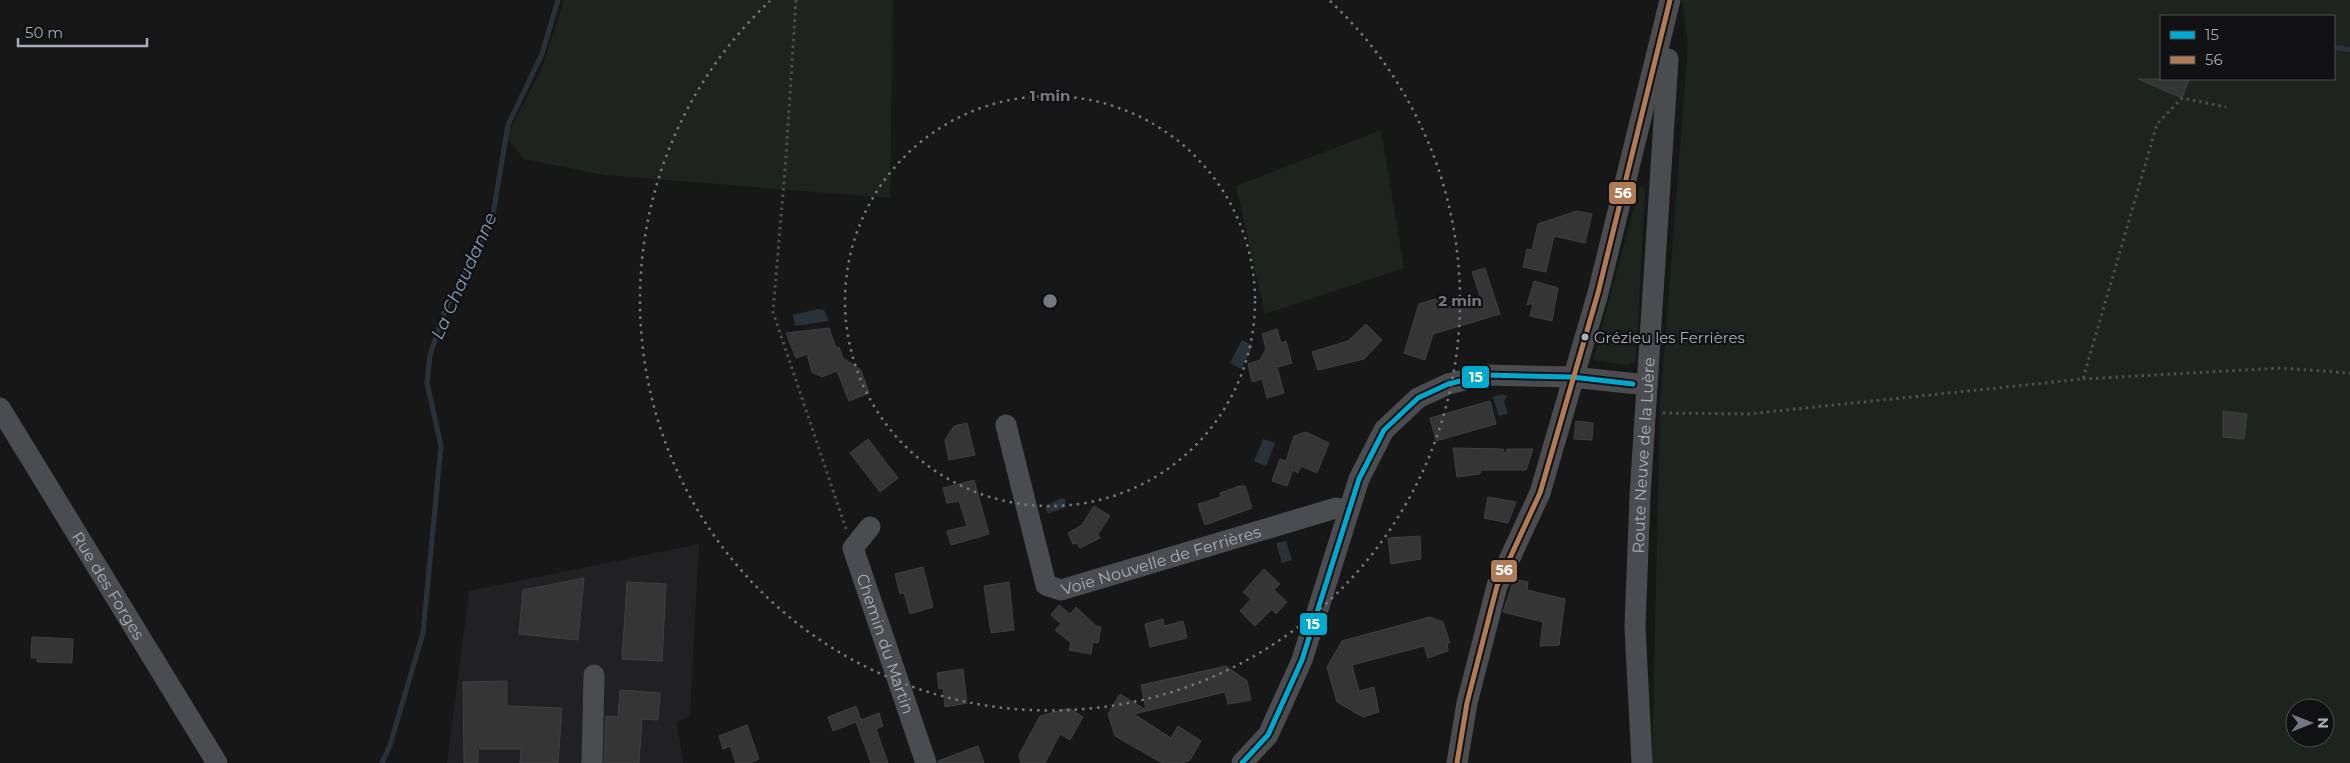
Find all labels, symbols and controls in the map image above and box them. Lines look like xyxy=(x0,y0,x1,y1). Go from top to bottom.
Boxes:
scale bar xyxy=(18,15,146,47)
legend xyxy=(2160,15,2335,80)
text: 50 m xyxy=(25,23,63,42)
text: 15 xyxy=(2205,25,2219,44)
text: 56 xyxy=(2205,50,2223,69)
text: 1 min xyxy=(1030,86,1070,105)
line badge: 56 xyxy=(1608,181,1637,205)
text: 56 xyxy=(1614,184,1632,202)
water label: La Chaudanne xyxy=(426,209,502,343)
text: 2 min xyxy=(1438,291,1482,310)
centre of rings xyxy=(1041,292,1059,310)
place label: Grézieu les Ferrières xyxy=(1594,328,1745,347)
marker: Grézieu les Ferrières xyxy=(1580,332,1590,342)
street label: Route Neuve de la Luère xyxy=(1629,357,1659,554)
line badge: 15 xyxy=(1461,365,1490,389)
text: 15 xyxy=(1469,368,1483,386)
street label: Voie Nouvelle de Ferrières xyxy=(1059,522,1263,599)
street label: Rue des Forges xyxy=(68,528,148,643)
line badge: 56 xyxy=(1490,559,1518,583)
text: 56 xyxy=(1495,561,1513,579)
street label: Chemin du Martin xyxy=(852,571,918,716)
line badge: 15 xyxy=(1299,612,1328,636)
text: 15 xyxy=(1306,615,1320,633)
north arrow xyxy=(2285,698,2335,748)
text: N xyxy=(2314,717,2332,729)

